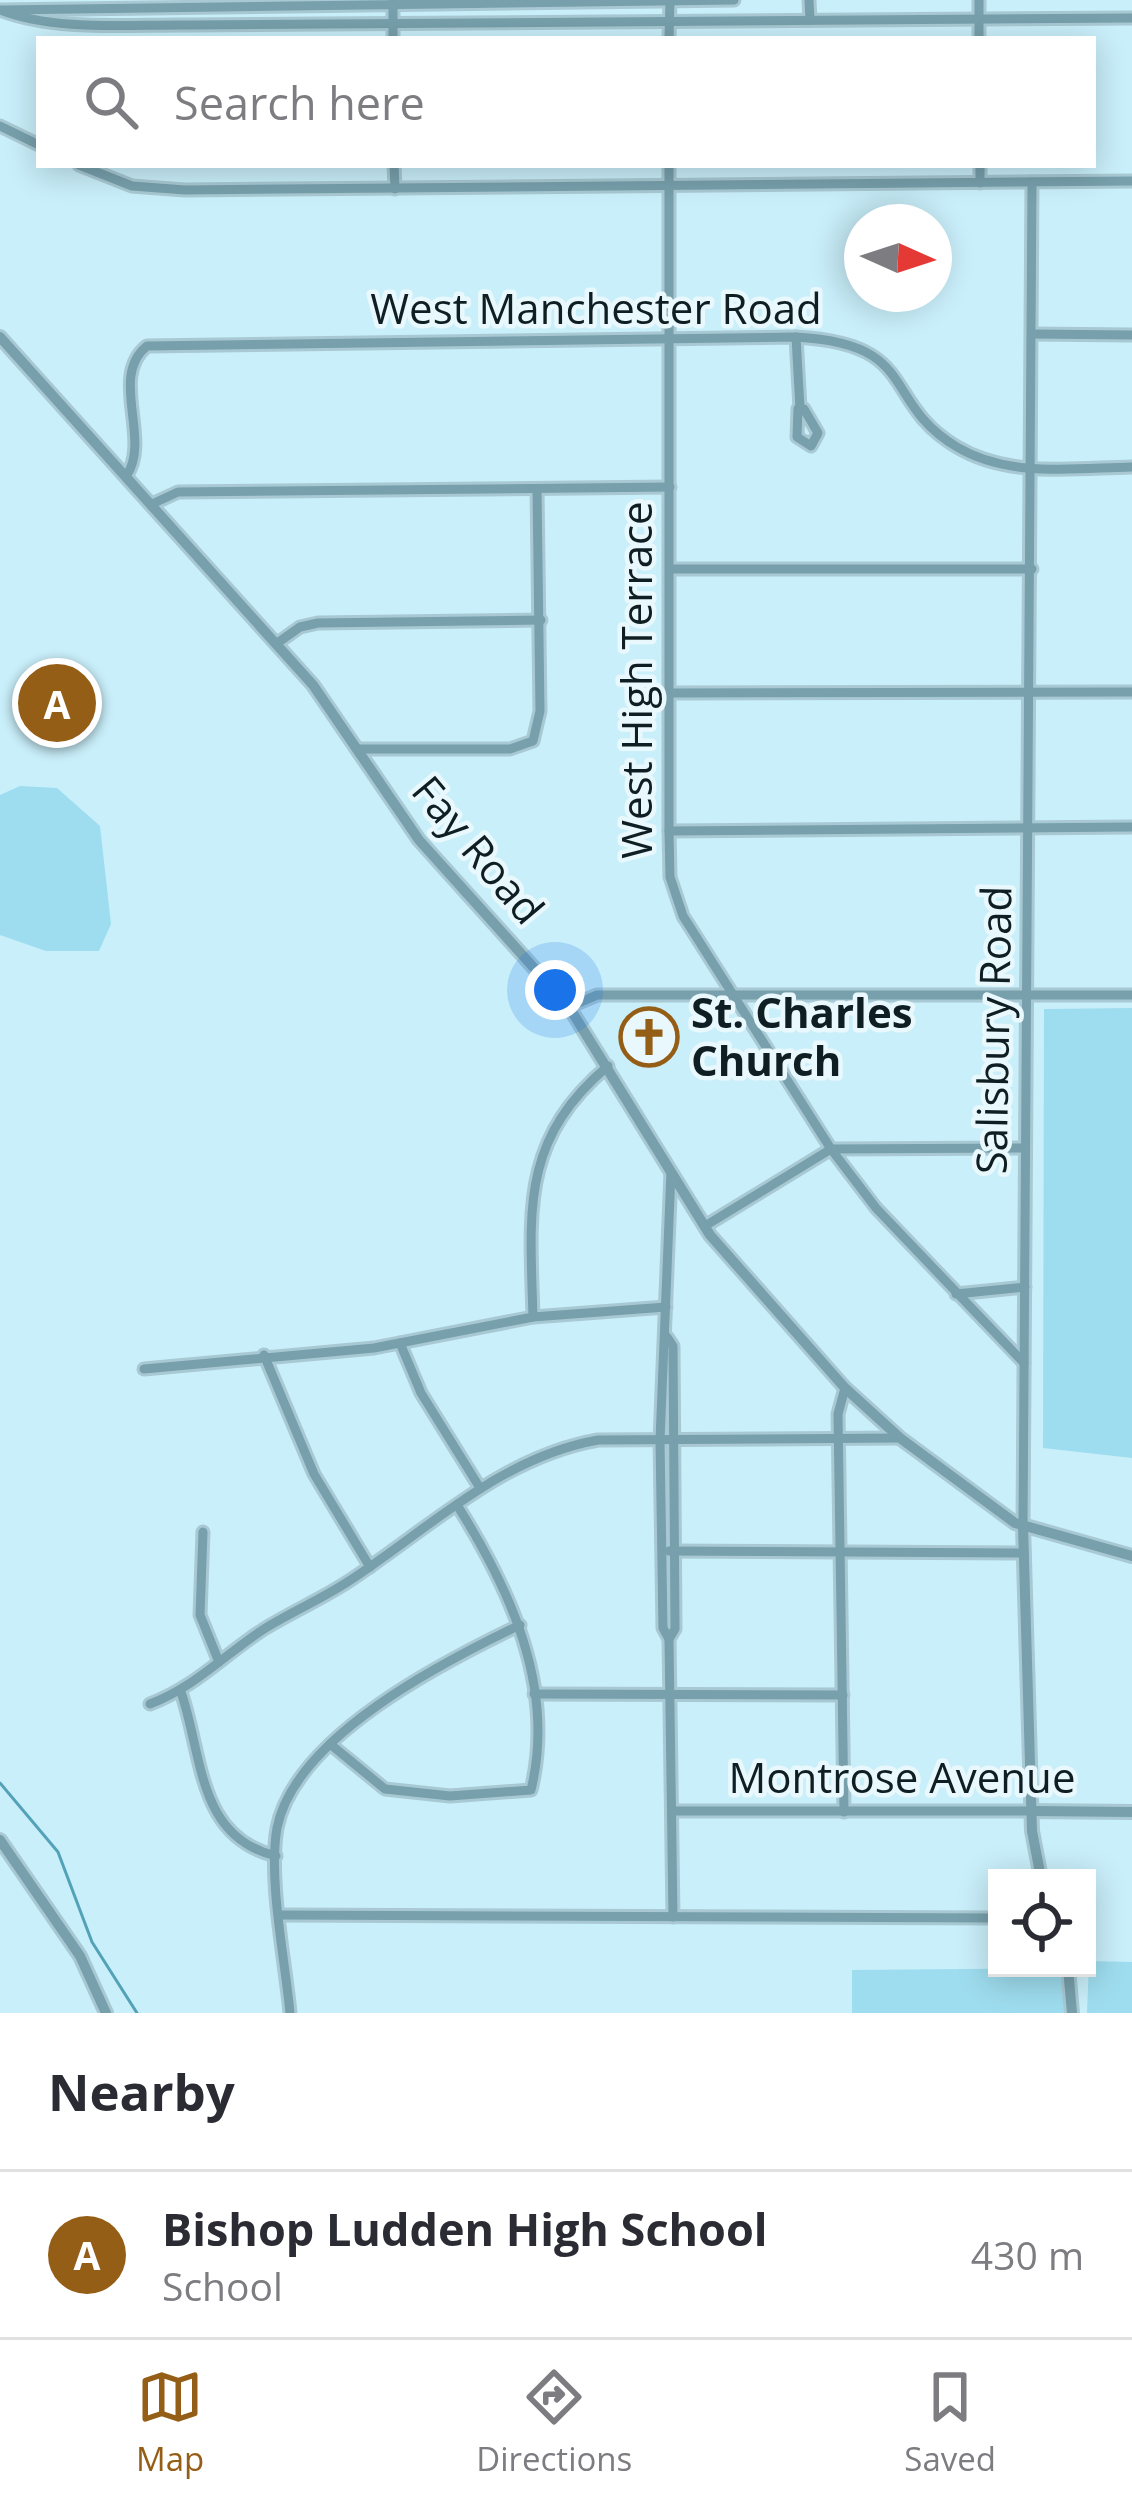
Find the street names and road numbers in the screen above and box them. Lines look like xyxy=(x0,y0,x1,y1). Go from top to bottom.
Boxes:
street label: West Manchester Road xyxy=(370,279,822,336)
street label: West High Terrace xyxy=(607,501,664,859)
street label: Fay Road xyxy=(400,763,558,935)
street label: Salisbury Road xyxy=(961,885,1024,1175)
street label: Montrose Avenue xyxy=(729,1748,1075,1805)

